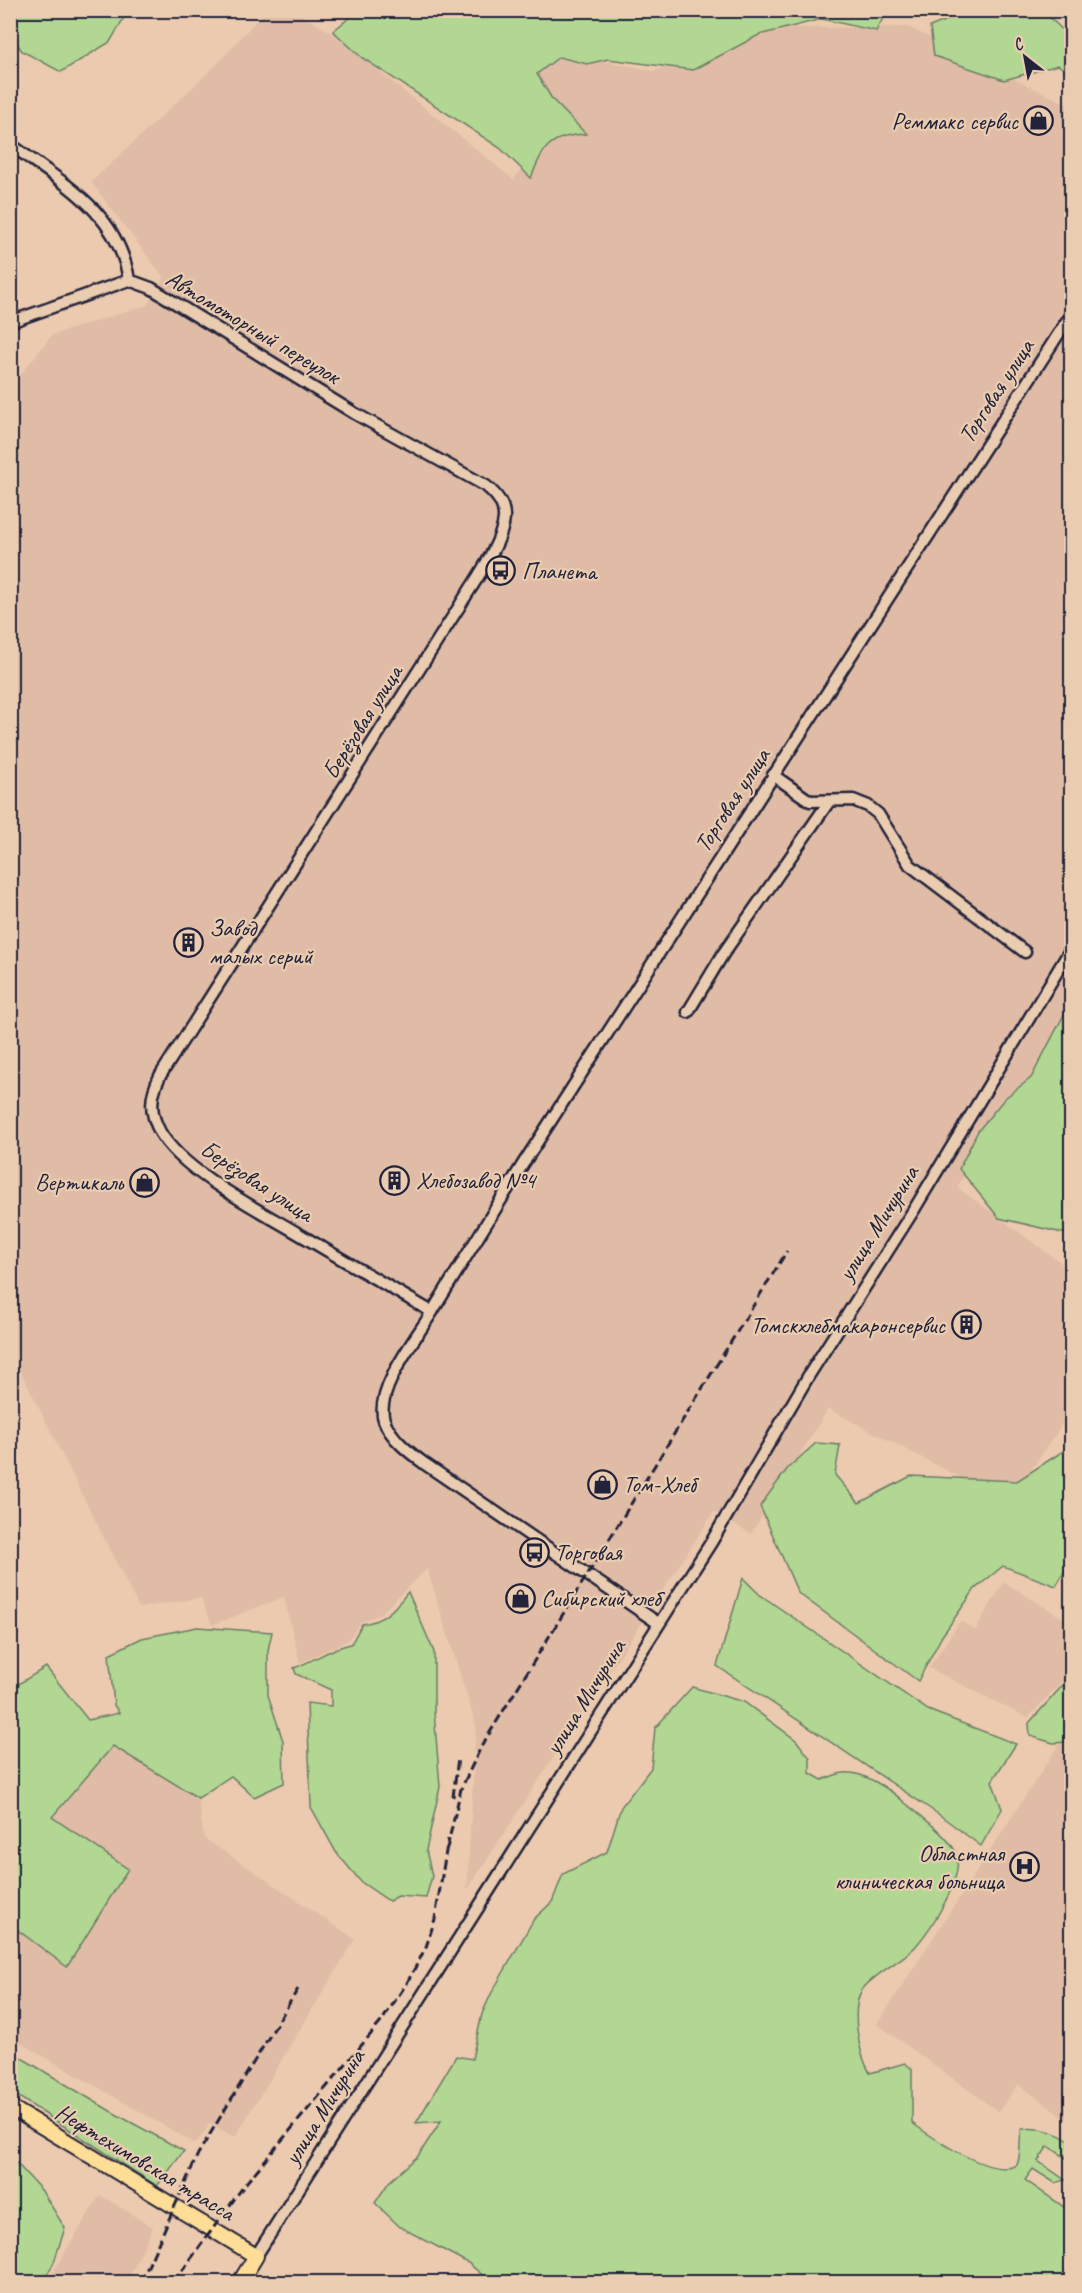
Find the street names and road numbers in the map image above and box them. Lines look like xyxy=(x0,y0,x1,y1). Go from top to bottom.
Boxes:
street label: Автомоторный переулок xyxy=(160,263,347,392)
street label: Торговая улица xyxy=(951,332,1041,448)
street label: Берёзовая улица xyxy=(315,658,411,785)
street label: Торговая улица xyxy=(687,741,777,857)
street label: Берёзовая улица xyxy=(194,1133,321,1231)
street label: улица Мичурина xyxy=(830,1158,926,1288)
street label: улица Мичурина xyxy=(537,1632,633,1762)
street label: улица Мичурина xyxy=(276,2042,372,2172)
street label: Нефтехимовская трасса xyxy=(50,2097,241,2228)

